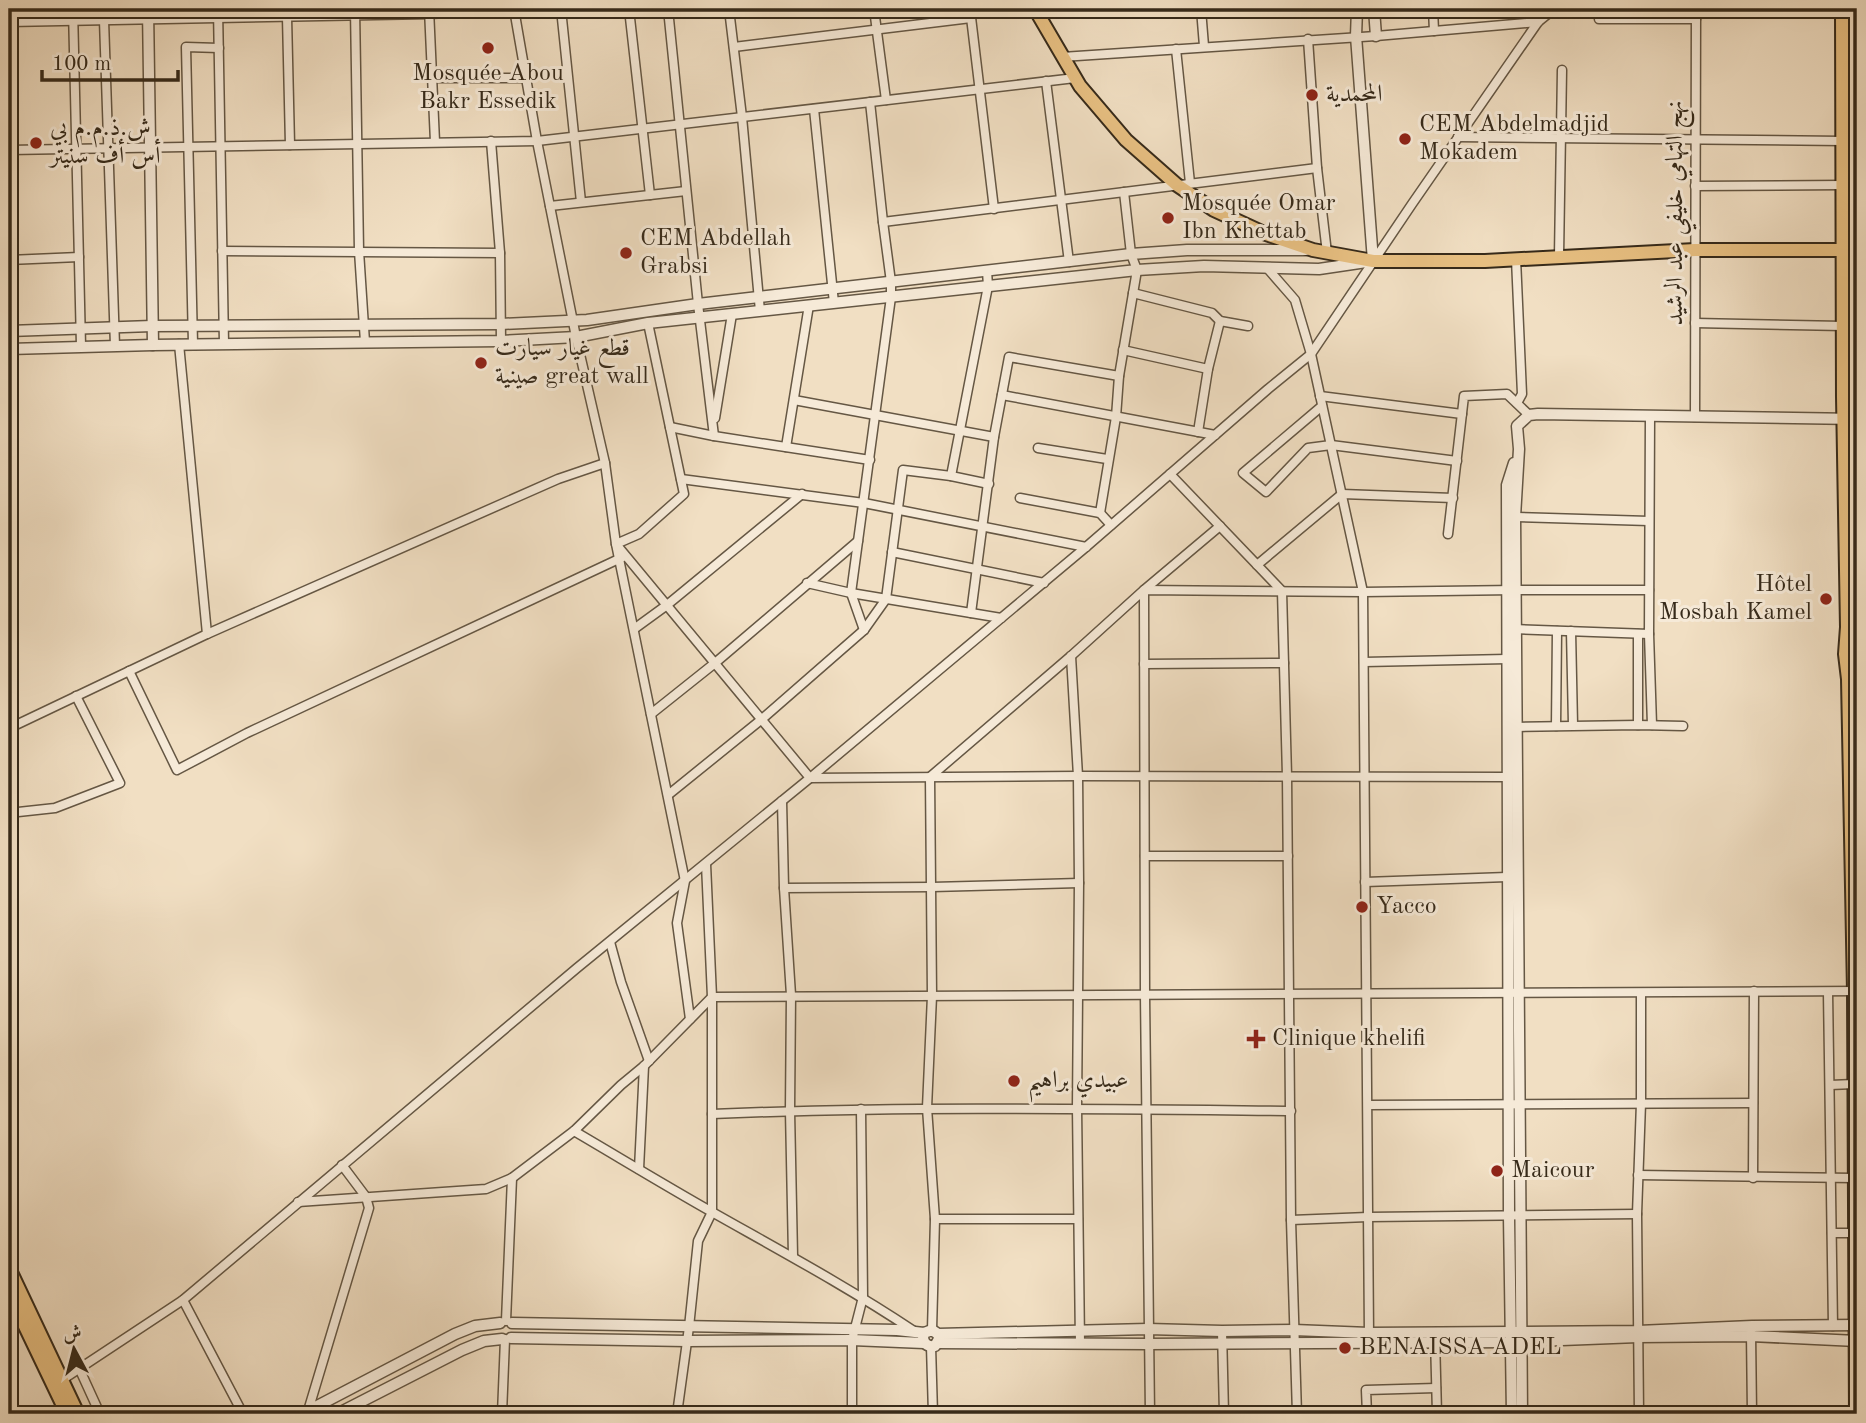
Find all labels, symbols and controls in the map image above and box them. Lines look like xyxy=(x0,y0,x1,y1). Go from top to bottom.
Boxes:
scale bar xyxy=(42,38,178,82)
marker: Mosquée Abou Bakr Essedik xyxy=(480,40,496,56)
text: 100 m xyxy=(52,54,111,75)
place label: Mosquée Abou Bakr Essedik xyxy=(412,62,564,114)
place label: المحمدية xyxy=(1326,82,1382,108)
marker: المحمدية xyxy=(1304,87,1320,103)
street label: نهج التهامي خليفي عبد الرشيد xyxy=(1663,100,1697,326)
place label: CEM Abdelmadjid Mokadem xyxy=(1419,113,1609,165)
place label: ش.ذ.م.م بي أس أف سنيتر xyxy=(47,117,161,169)
marker: CEM Abdelmadjid Mokadem xyxy=(1397,131,1413,147)
marker: ش.ذ.م.م بي أس أف سنيتر xyxy=(28,135,44,151)
place label: Mosquée Omar Ibn Khettab xyxy=(1182,192,1336,244)
marker: Mosquée Omar Ibn Khettab xyxy=(1160,210,1176,226)
place label: CEM Abdellah Grabsi xyxy=(640,227,792,279)
marker: CEM Abdellah Grabsi xyxy=(618,245,634,261)
place label: قطع غيار سيارت صينية great wall xyxy=(495,337,649,389)
marker: قطع غيار سيارت صينية great wall xyxy=(473,355,489,371)
place label: Hôtel Mosbah Kamel xyxy=(1659,573,1812,625)
marker: Hôtel Mosbah Kamel xyxy=(1818,591,1834,607)
place label: Yacco xyxy=(1376,895,1437,919)
marker: Yacco xyxy=(1354,899,1370,915)
place label: Clinique khelifi xyxy=(1272,1027,1425,1051)
marker: Clinique khelifi xyxy=(1246,1029,1266,1049)
place label: عبيدي براهيم xyxy=(1028,1069,1128,1103)
marker: عبيدي براهيم xyxy=(1006,1073,1022,1089)
place label: Maicour xyxy=(1511,1159,1595,1183)
marker: Maicour xyxy=(1489,1163,1505,1179)
north arrow xyxy=(38,1314,108,1384)
text: ش xyxy=(62,1324,83,1345)
place label: BENAISSA ADEL xyxy=(1359,1336,1562,1360)
marker: BENAISSA ADEL xyxy=(1337,1340,1353,1356)

